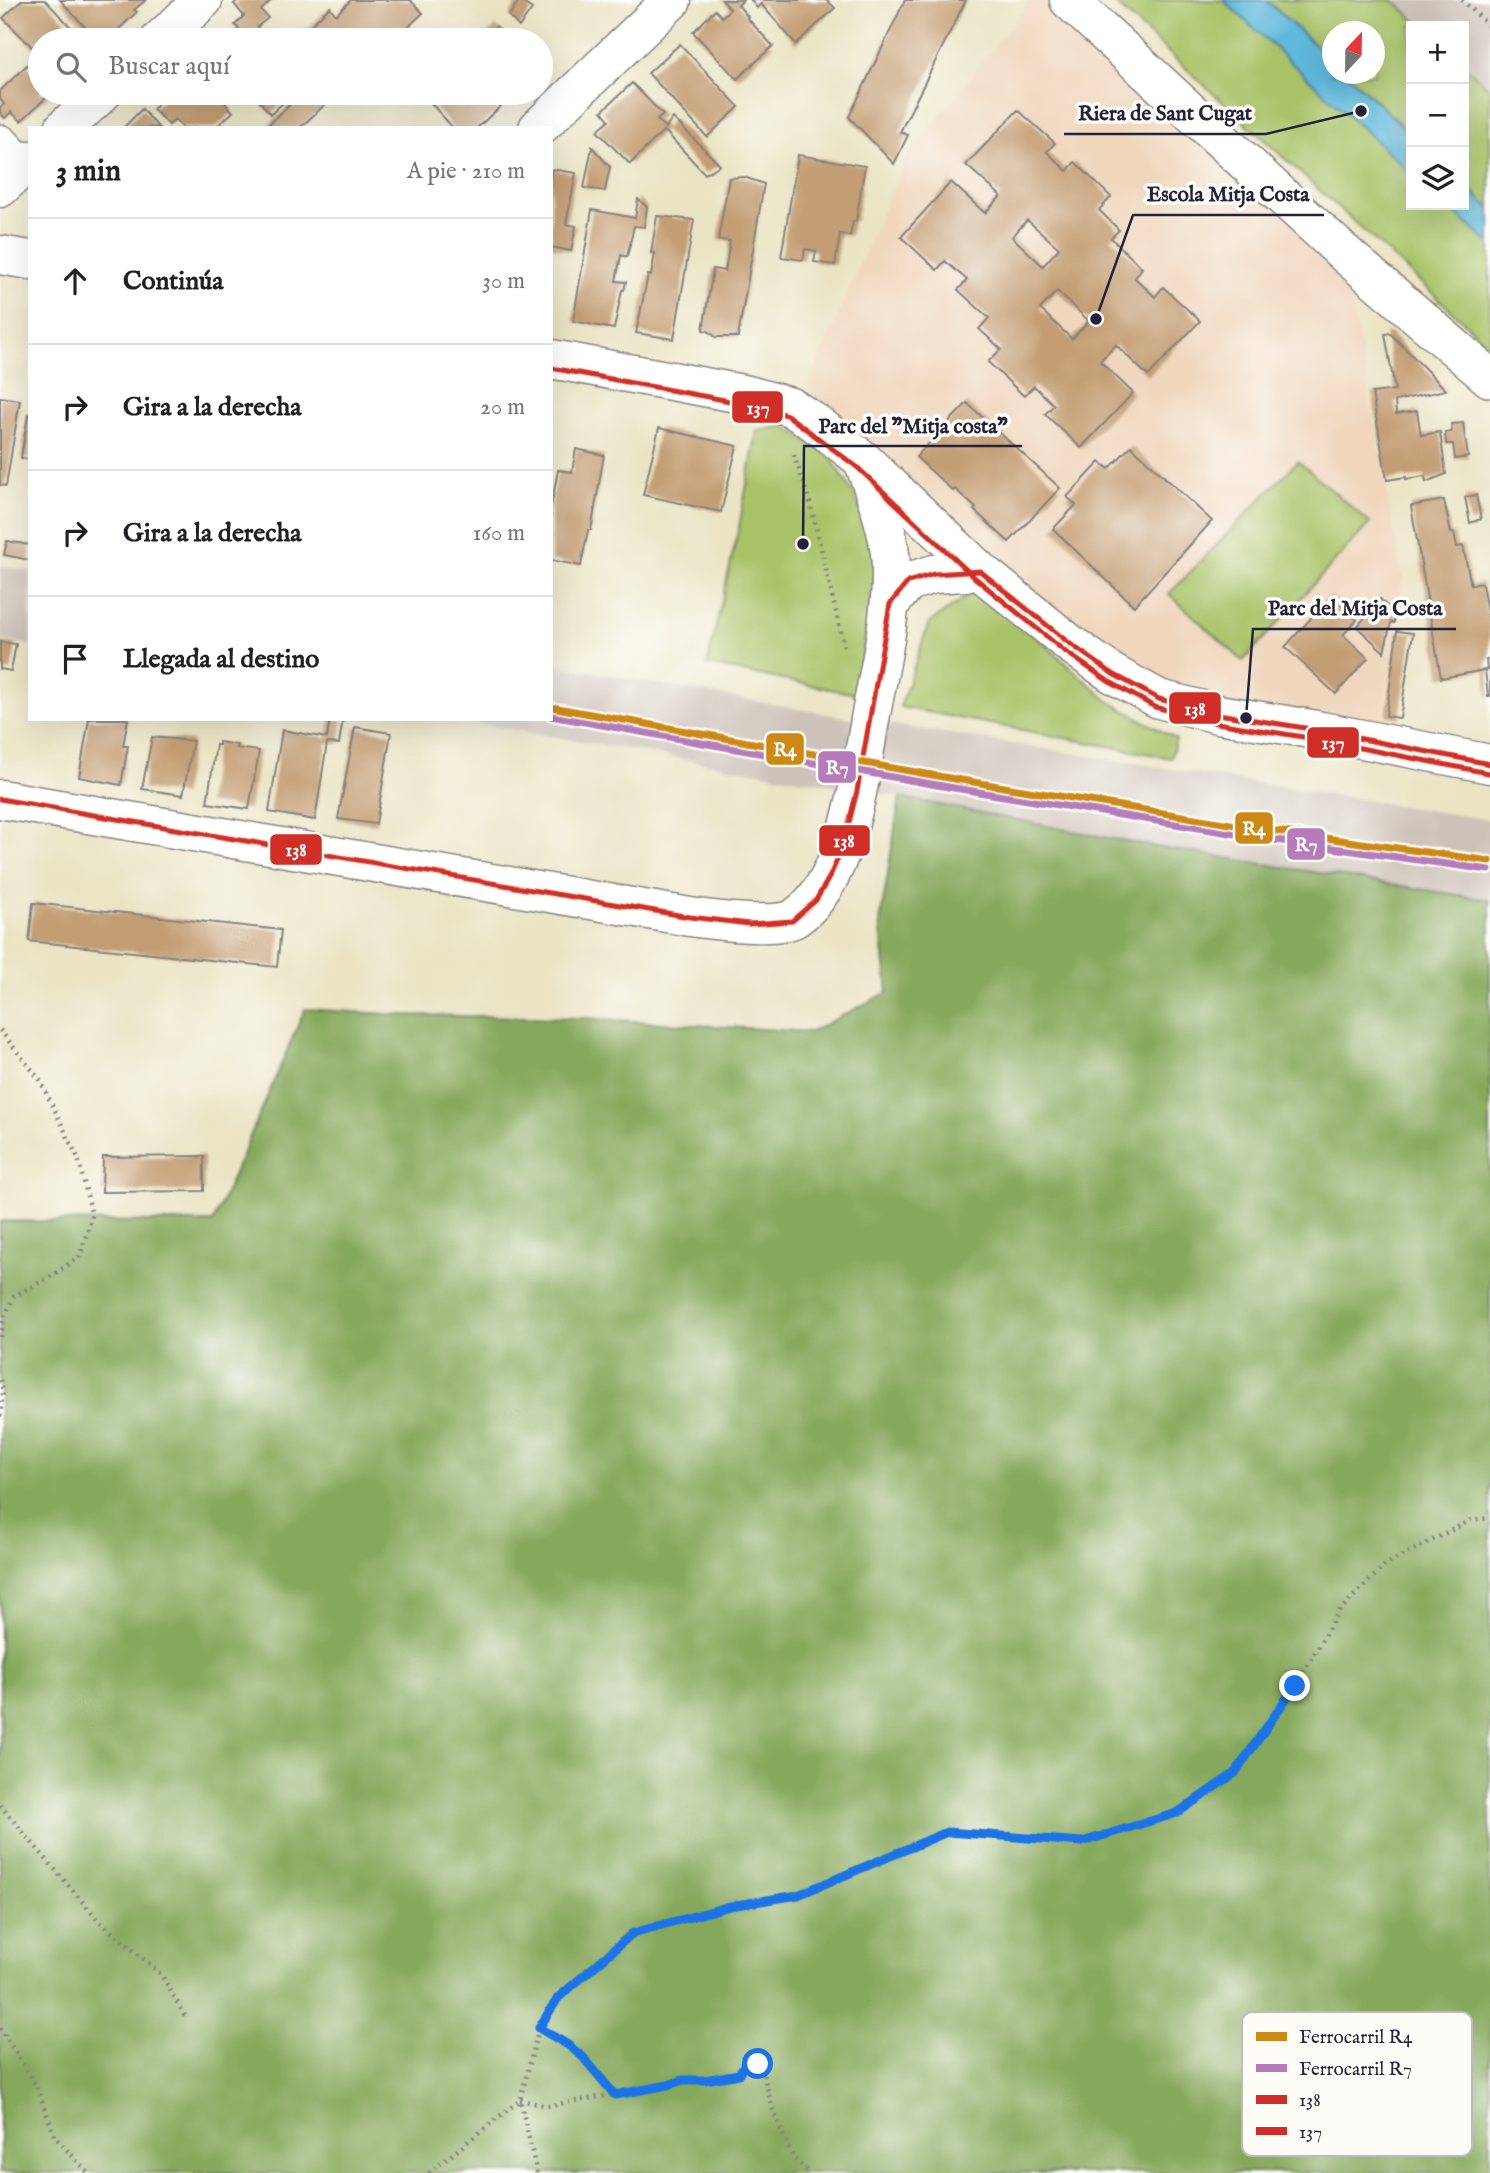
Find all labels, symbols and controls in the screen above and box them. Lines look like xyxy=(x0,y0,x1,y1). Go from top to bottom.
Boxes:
north arrow xyxy=(1322,21,1385,84)
map controls xyxy=(1406,21,1469,210)
button: + xyxy=(1406,21,1469,84)
search box xyxy=(28,28,553,105)
icon: search xyxy=(52,48,90,86)
text: Buscar aquí xyxy=(108,50,230,83)
button: − xyxy=(1406,84,1469,147)
callout: Riera de Sant Cugat xyxy=(1064,92,1266,134)
text: Riera de Sant Cugat xyxy=(1078,101,1253,128)
button: layers xyxy=(1406,147,1469,210)
text: 3 min xyxy=(56,153,121,191)
text: A pie · 210 m xyxy=(407,157,525,186)
callout: Escola Mitja Costa xyxy=(1133,173,1324,215)
text: Escola Mitja Costa xyxy=(1147,182,1310,209)
icon: ahead xyxy=(56,262,94,300)
text: Continúa xyxy=(123,265,224,298)
text: 30 m xyxy=(482,267,525,296)
icon: right xyxy=(56,388,94,426)
line badge: 137 xyxy=(731,390,784,424)
text: Gira a la derecha xyxy=(123,391,302,424)
text: 20 m xyxy=(480,393,525,422)
text: 137 xyxy=(746,397,770,421)
callout: Parc del "Mitja costa" xyxy=(804,404,1022,446)
text: Parc del "Mitja costa" xyxy=(818,414,1008,441)
icon: right xyxy=(56,514,94,552)
text: Gira a la derecha xyxy=(123,517,302,550)
text: 160 m xyxy=(473,519,525,548)
callout: Parc del Mitja Costa xyxy=(1253,587,1456,629)
text: Parc del Mitja Costa xyxy=(1268,596,1443,623)
icon: arrive xyxy=(56,640,94,678)
text: Llegada al destino xyxy=(123,643,319,676)
line badge: 138 xyxy=(1168,691,1222,725)
text: 138 xyxy=(1184,698,1206,722)
line badge: 137 xyxy=(1306,726,1360,759)
line badge: R4 xyxy=(765,732,805,766)
text: 137 xyxy=(1321,732,1345,756)
text: R4 xyxy=(773,739,798,763)
line badge: R7 xyxy=(817,750,857,784)
text: R7 xyxy=(825,757,849,781)
line badge: R4 xyxy=(1234,811,1274,845)
text: R4 xyxy=(1242,818,1267,842)
line badge: 138 xyxy=(818,824,871,857)
line badge: R7 xyxy=(1286,827,1326,861)
text: 138 xyxy=(833,830,855,854)
line badge: 138 xyxy=(269,833,323,866)
text: R7 xyxy=(1294,834,1318,858)
text: 138 xyxy=(285,839,307,863)
route end xyxy=(1279,1670,1310,1701)
legend xyxy=(1242,2012,1472,2156)
text: Ferrocarril R4 xyxy=(1299,2026,1413,2050)
route start xyxy=(742,2048,773,2079)
text: Ferrocarril R7 xyxy=(1299,2058,1412,2082)
text: 138 xyxy=(1299,2089,1321,2113)
text: 137 xyxy=(1299,2121,1322,2145)

